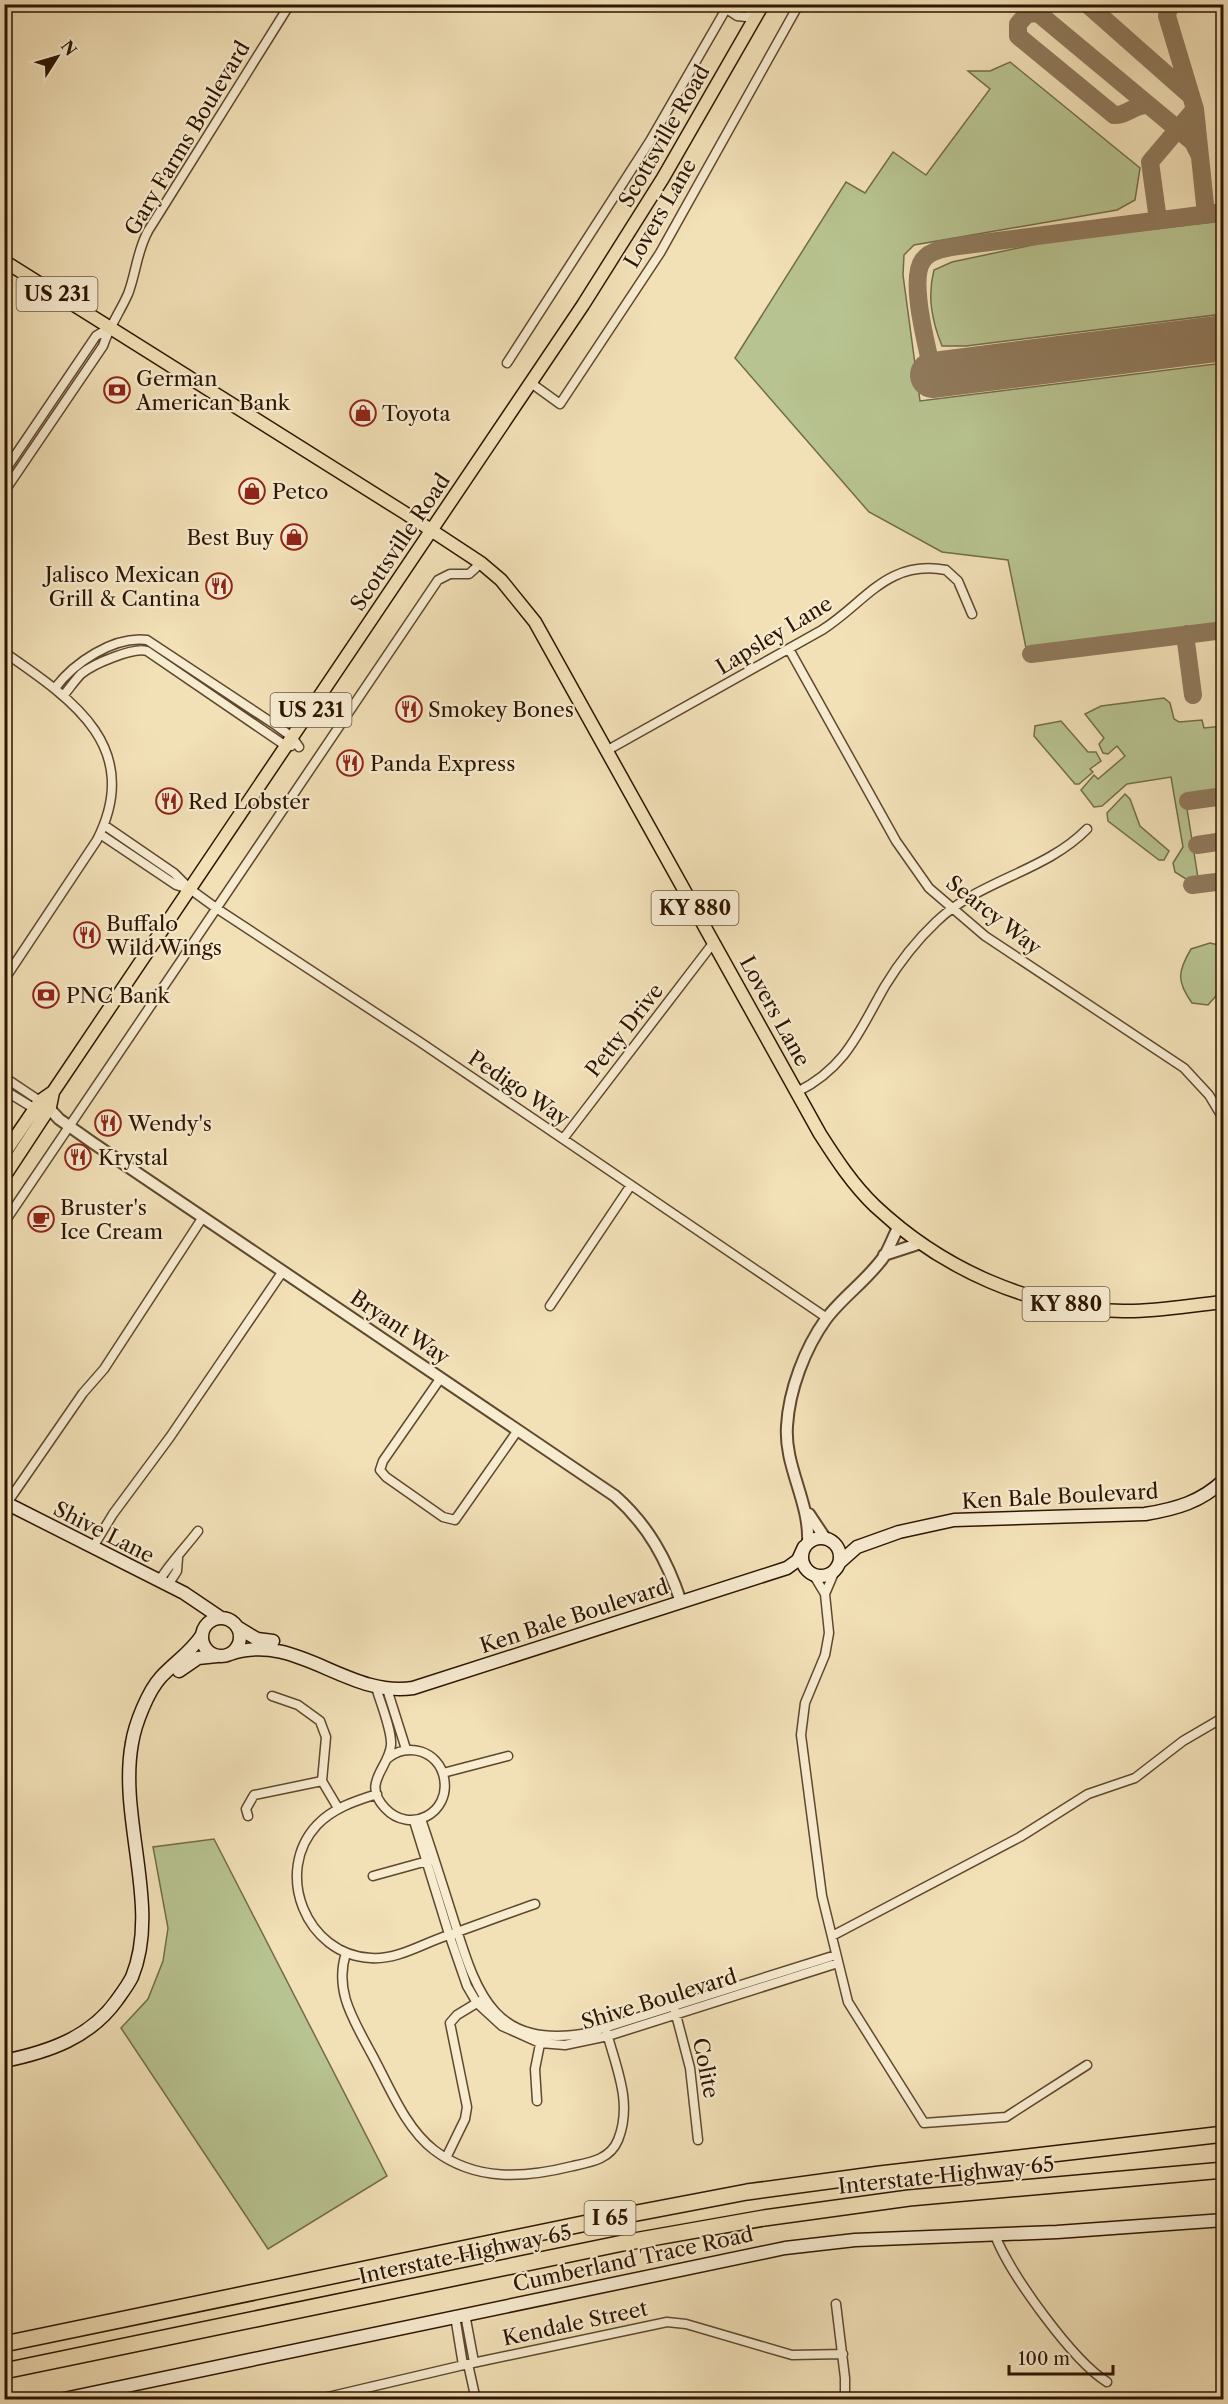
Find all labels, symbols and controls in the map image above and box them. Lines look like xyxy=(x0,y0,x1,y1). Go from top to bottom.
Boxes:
north arrow xyxy=(27,27,87,87)
text: N xyxy=(57,36,81,60)
street label: Gary Farms Boulevard xyxy=(119,36,255,240)
street label: Scottsville Road xyxy=(613,60,715,211)
street label: Lovers Lane xyxy=(619,154,701,272)
road number: US 231 xyxy=(16,277,98,311)
place label: German American Bank xyxy=(135,366,291,415)
bank icon: German American Bank xyxy=(102,375,132,405)
shop icon: Toyota xyxy=(348,398,378,428)
place label: Toyota xyxy=(382,401,451,426)
street label: Scottsville Road xyxy=(345,469,455,615)
shop icon: Petco xyxy=(237,476,267,506)
place label: Petco xyxy=(272,479,328,504)
shop icon: Best Buy xyxy=(279,522,309,552)
place label: Best Buy xyxy=(186,525,274,550)
place label: Jalisco Mexican Grill & Cantina xyxy=(42,562,201,611)
restaurant icon: Jalisco Mexican Grill & Cantina xyxy=(204,571,234,601)
street label: Lapsley Lane xyxy=(711,591,837,679)
road number: US 231 xyxy=(270,693,352,727)
restaurant icon: Smokey Bones xyxy=(394,694,424,724)
place label: Smokey Bones xyxy=(428,697,574,722)
restaurant icon: Panda Express xyxy=(335,748,365,778)
place label: Panda Express xyxy=(370,751,515,776)
restaurant icon: Red Lobster xyxy=(154,786,184,816)
place label: Red Lobster xyxy=(188,789,310,814)
street label: Searcy Way xyxy=(941,870,1047,960)
road number: KY 880 xyxy=(652,891,738,925)
place label: Buffalo Wild Wings xyxy=(105,911,222,960)
restaurant icon: Buffalo Wild Wings xyxy=(72,920,102,950)
street label: Lovers Lane xyxy=(735,952,815,1070)
street label: Petty Drive xyxy=(580,979,668,1081)
bank icon: PNC Bank xyxy=(31,980,61,1010)
place label: PNC Bank xyxy=(66,983,171,1008)
street label: Pedigo Way xyxy=(464,1045,574,1131)
restaurant icon: Wendy's xyxy=(93,1108,123,1138)
place label: Wendy's xyxy=(127,1111,212,1136)
restaurant icon: Krystal xyxy=(63,1142,93,1172)
place label: Krystal xyxy=(98,1145,168,1170)
place label: Bruster's Ice Cream xyxy=(60,1195,163,1244)
cafe icon: Bruster's Ice Cream xyxy=(26,1204,56,1234)
street label: Bryant Way xyxy=(346,1285,455,1370)
road number: KY 880 xyxy=(1022,1287,1110,1321)
street label: Ken Bale Boulevard xyxy=(961,1478,1159,1514)
street label: Shive Lane xyxy=(49,1496,159,1568)
street label: Ken Bale Boulevard xyxy=(476,1574,672,1658)
street label: Shive Boulevard xyxy=(578,1963,740,2035)
street label: Colite xyxy=(688,2036,724,2100)
street label: Interstate Highway 65 xyxy=(837,2151,1055,2199)
road number: I 65 xyxy=(584,2201,636,2235)
street label: Interstate Highway 65 xyxy=(356,2219,574,2289)
street label: Cumberland Trace Road xyxy=(511,2221,756,2297)
street label: Kendale Street xyxy=(500,2295,650,2351)
scale bar xyxy=(1009,2338,1112,2376)
text: 100 m xyxy=(1018,2348,1070,2370)

